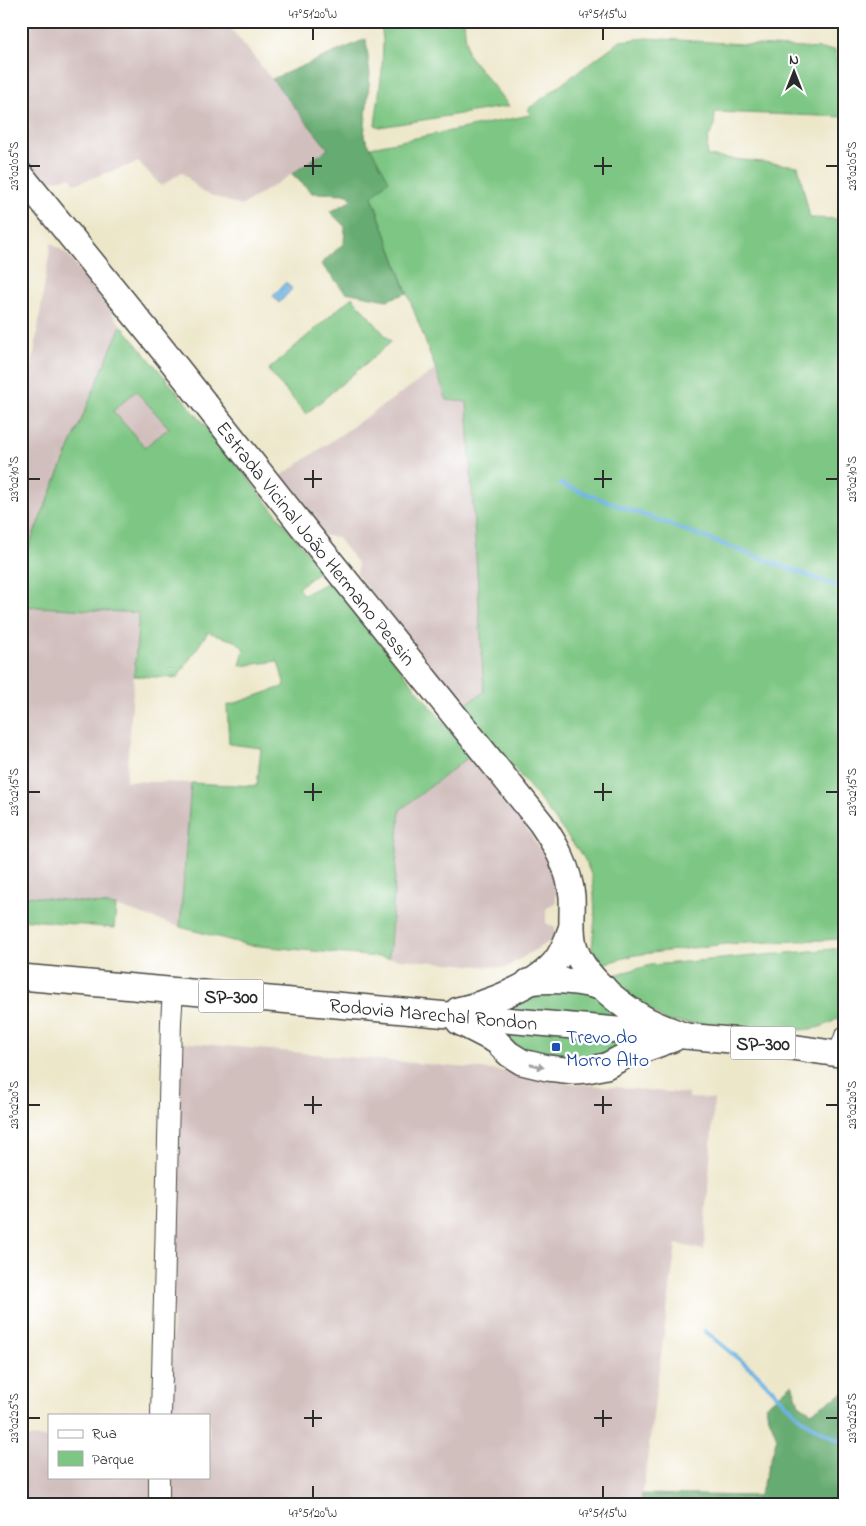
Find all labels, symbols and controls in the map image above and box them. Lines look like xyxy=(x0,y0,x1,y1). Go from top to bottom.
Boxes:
text: 47°51'20"W xyxy=(289,6,337,24)
text: 47°51'15"W xyxy=(579,6,627,24)
north arrow xyxy=(768,48,818,98)
text: N xyxy=(789,50,799,71)
text: 23°02'05"S xyxy=(6,141,24,191)
text: 23°02'05"S xyxy=(844,141,862,191)
street label: Estrada Vicinal João Hermano Pessin xyxy=(208,416,421,673)
text: 23°02'10"S xyxy=(6,456,24,502)
text: 23°02'10"S xyxy=(844,456,862,502)
text: 23°02'15"S xyxy=(6,768,24,816)
text: 23°02'15"S xyxy=(844,768,862,816)
road number: SP-300 xyxy=(198,979,264,1012)
street label: Rodovia Marechal Rondon xyxy=(328,992,539,1040)
place label: Trevo do Morro Alto xyxy=(566,1024,649,1076)
road number: SP-300 xyxy=(730,1026,796,1060)
marker: Trevo do Morro Alto xyxy=(550,1041,562,1053)
one-way arrow xyxy=(529,1062,544,1070)
text: 23°02'20"S xyxy=(6,1081,24,1129)
text: 23°02'20"S xyxy=(844,1081,862,1129)
text: 23°02'25"S xyxy=(6,1393,24,1443)
text: 23°02'25"S xyxy=(844,1393,862,1443)
legend xyxy=(48,1414,210,1478)
text: Rua xyxy=(92,1423,117,1445)
text: Parque xyxy=(92,1449,134,1471)
text: 47°51'20"W xyxy=(289,1505,337,1523)
text: 47°51'15"W xyxy=(579,1505,627,1523)

